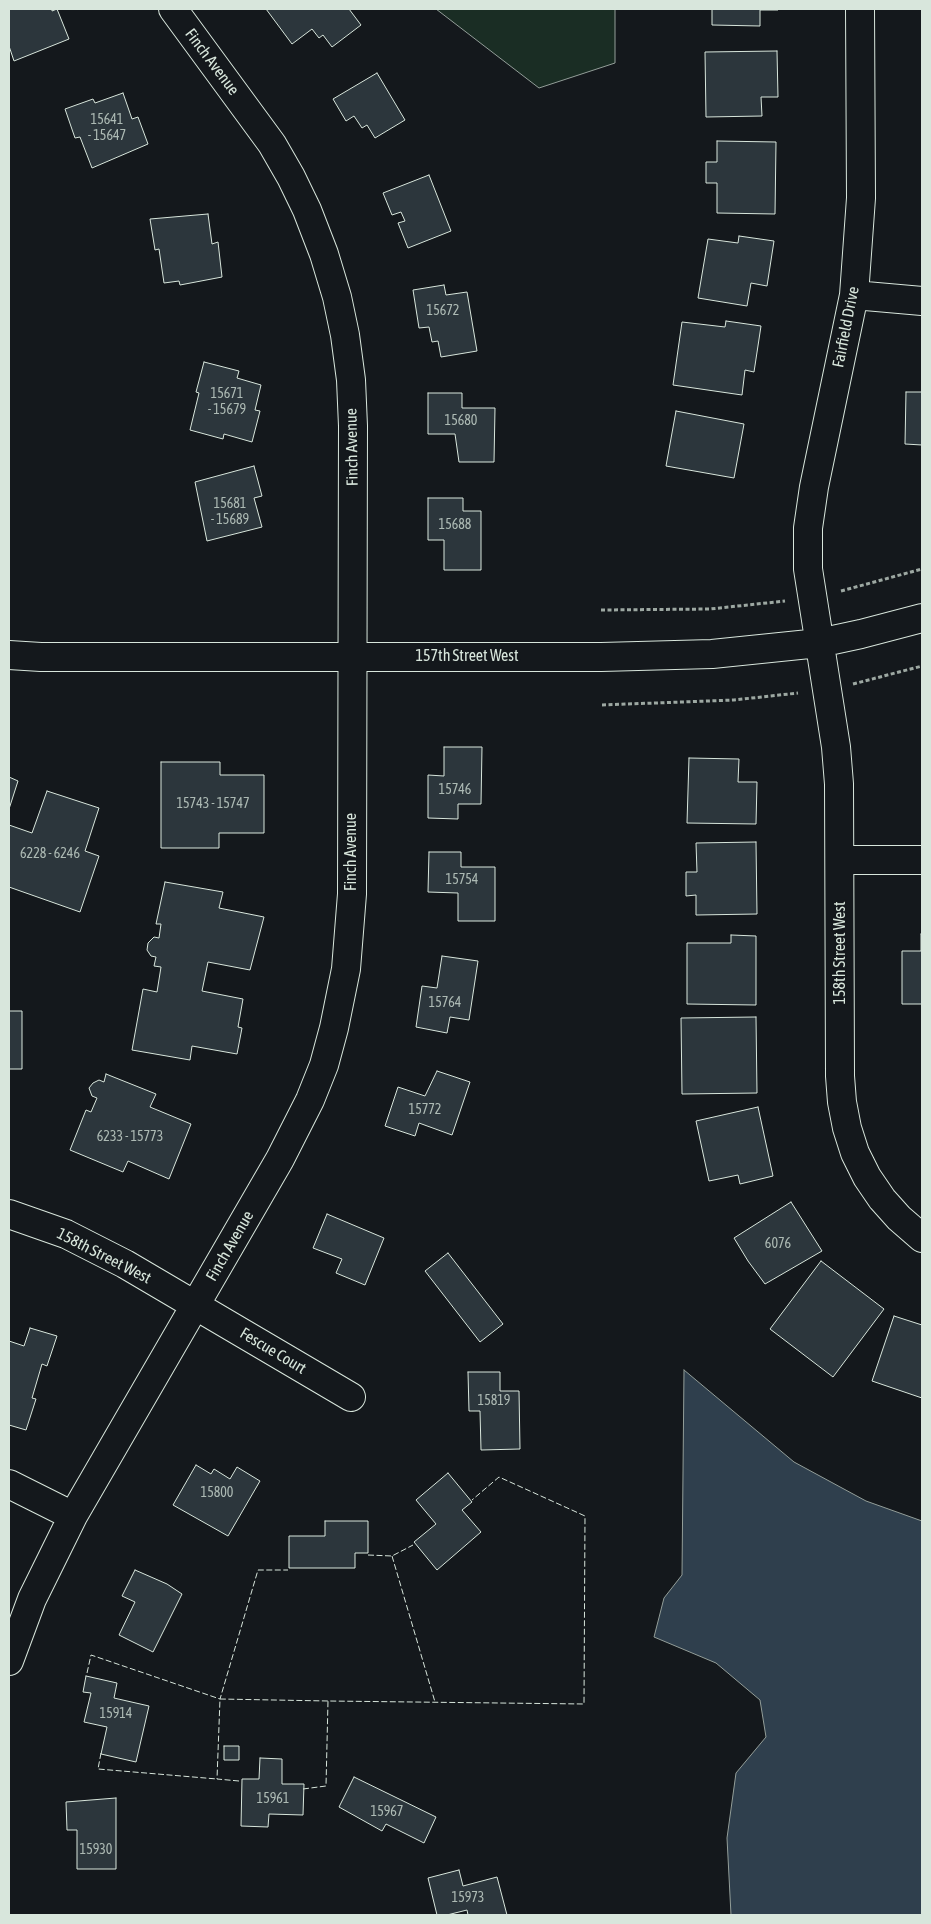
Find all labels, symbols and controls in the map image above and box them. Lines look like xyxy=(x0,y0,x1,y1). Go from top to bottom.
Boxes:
street label: Finch Avenue xyxy=(181,25,243,99)
house number: 15641 - 15647 xyxy=(88,112,126,144)
street label: Fairfield Drive xyxy=(829,285,863,369)
house number: 15672 xyxy=(427,303,459,319)
house number: 15671 - 15679 xyxy=(208,386,246,418)
street label: Finch Avenue xyxy=(342,408,362,486)
house number: 15680 xyxy=(445,413,477,429)
house number: 15681 - 15689 xyxy=(211,496,249,528)
house number: 15688 xyxy=(439,517,471,533)
street label: 157th Street West xyxy=(415,646,519,666)
house number: 15746 xyxy=(439,782,471,798)
house number: 15743 - 15747 xyxy=(176,796,250,812)
street label: Finch Avenue xyxy=(341,813,361,891)
house number: 6228 - 6246 xyxy=(20,846,80,862)
house number: 15754 xyxy=(446,872,478,888)
street label: 158th Street West xyxy=(830,901,850,1005)
house number: 15764 xyxy=(429,995,461,1011)
house number: 15772 xyxy=(409,1102,441,1118)
house number: 6233 - 15773 xyxy=(97,1129,163,1145)
street label: Finch Avenue xyxy=(202,1207,258,1285)
street label: 158th Street West xyxy=(54,1224,154,1288)
house number: 6076 xyxy=(765,1236,791,1252)
street label: Fescue Court xyxy=(236,1324,310,1378)
house number: 15819 xyxy=(478,1393,510,1409)
house number: 15800 xyxy=(201,1485,233,1501)
house number: 15914 xyxy=(100,1706,132,1722)
house number: 15961 xyxy=(257,1791,289,1807)
house number: 15967 xyxy=(371,1804,403,1820)
house number: 15930 xyxy=(80,1842,112,1858)
house number: 15973 xyxy=(452,1890,484,1906)

